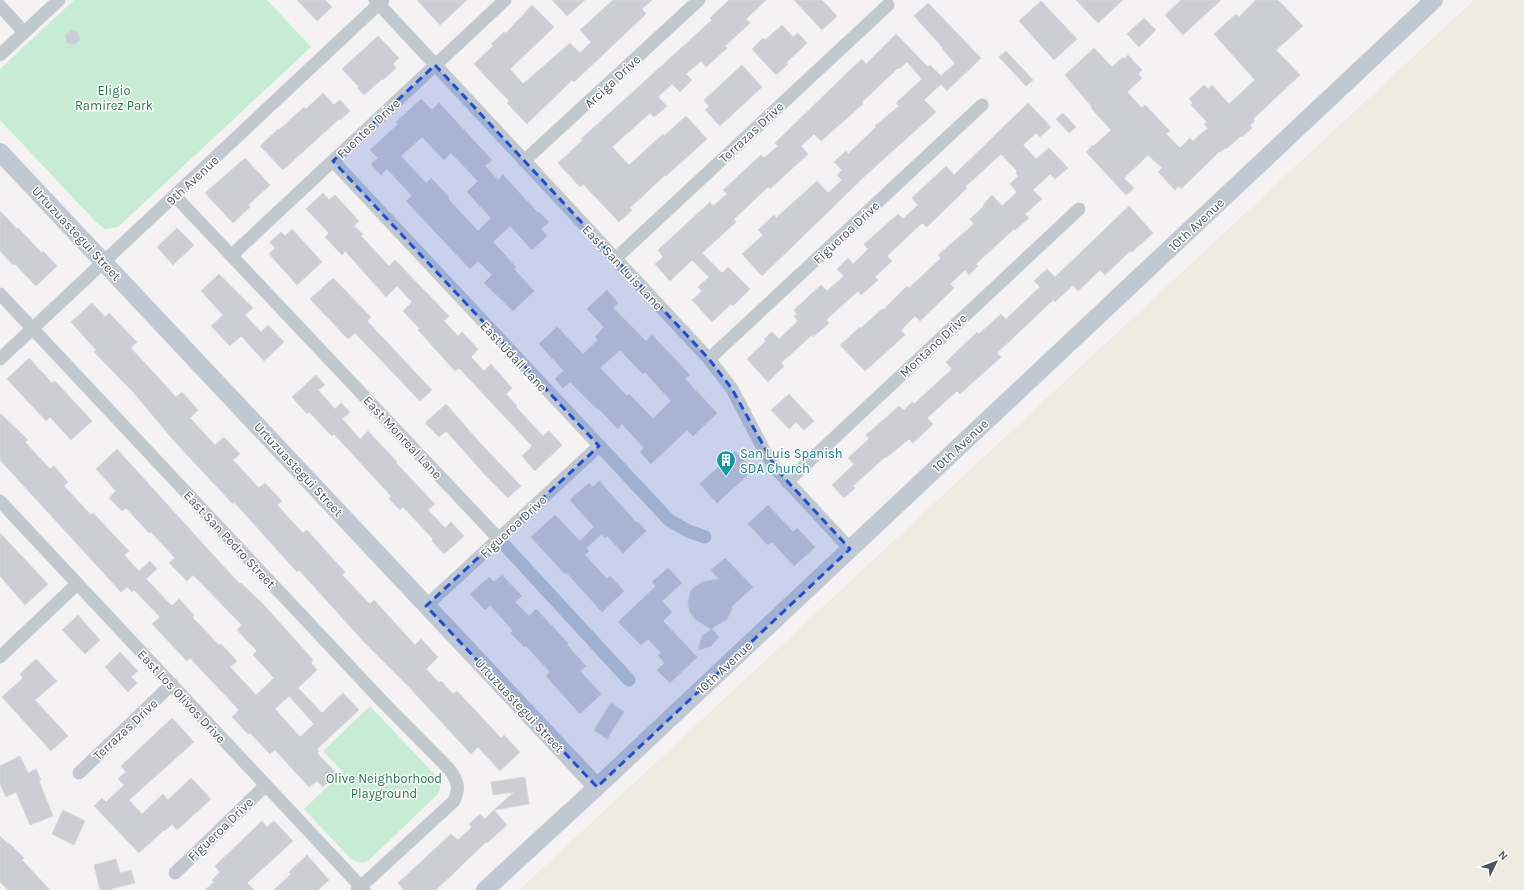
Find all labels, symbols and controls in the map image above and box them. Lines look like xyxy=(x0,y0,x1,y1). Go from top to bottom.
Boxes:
street label: Arciga Drive xyxy=(581,52,644,111)
park label: Eligio Ramirez Park xyxy=(75,83,153,113)
street label: Fuentes Drive xyxy=(334,95,403,161)
street label: Terrazas Drive xyxy=(716,99,787,166)
street label: 9th Avenue xyxy=(163,152,222,208)
street label: Urtuzuastegui Street xyxy=(29,183,124,284)
street label: 10th Avenue xyxy=(1165,195,1228,254)
street label: Figueroa Drive xyxy=(810,198,883,267)
street label: East San Luis Lane xyxy=(579,222,666,313)
street label: Montano Drive xyxy=(897,310,970,380)
street label: East Udall Lane xyxy=(477,318,550,395)
street label: East Monreal Lane xyxy=(360,393,445,482)
street label: 10th Avenue xyxy=(929,416,992,475)
street label: Urtuzuastegui Street xyxy=(251,419,346,520)
place label: San Luis Spanish SDA Church xyxy=(740,446,843,476)
building icon: San Luis Spanish SDA Church xyxy=(715,449,737,477)
street label: East San Pedro Street xyxy=(181,488,279,591)
street label: Figueroa Drive xyxy=(477,492,550,561)
street label: 10th Avenue xyxy=(693,638,756,697)
street label: East Los Olivos Drive xyxy=(134,647,229,746)
street label: Urtuzuastegui Street xyxy=(472,655,567,756)
street label: Terrazas Drive xyxy=(90,696,161,763)
park label: Olive Neighborhood Playground xyxy=(326,771,442,801)
street label: Figueroa Drive xyxy=(185,794,256,864)
north arrow xyxy=(1476,842,1516,882)
text: N xyxy=(1496,848,1510,863)

